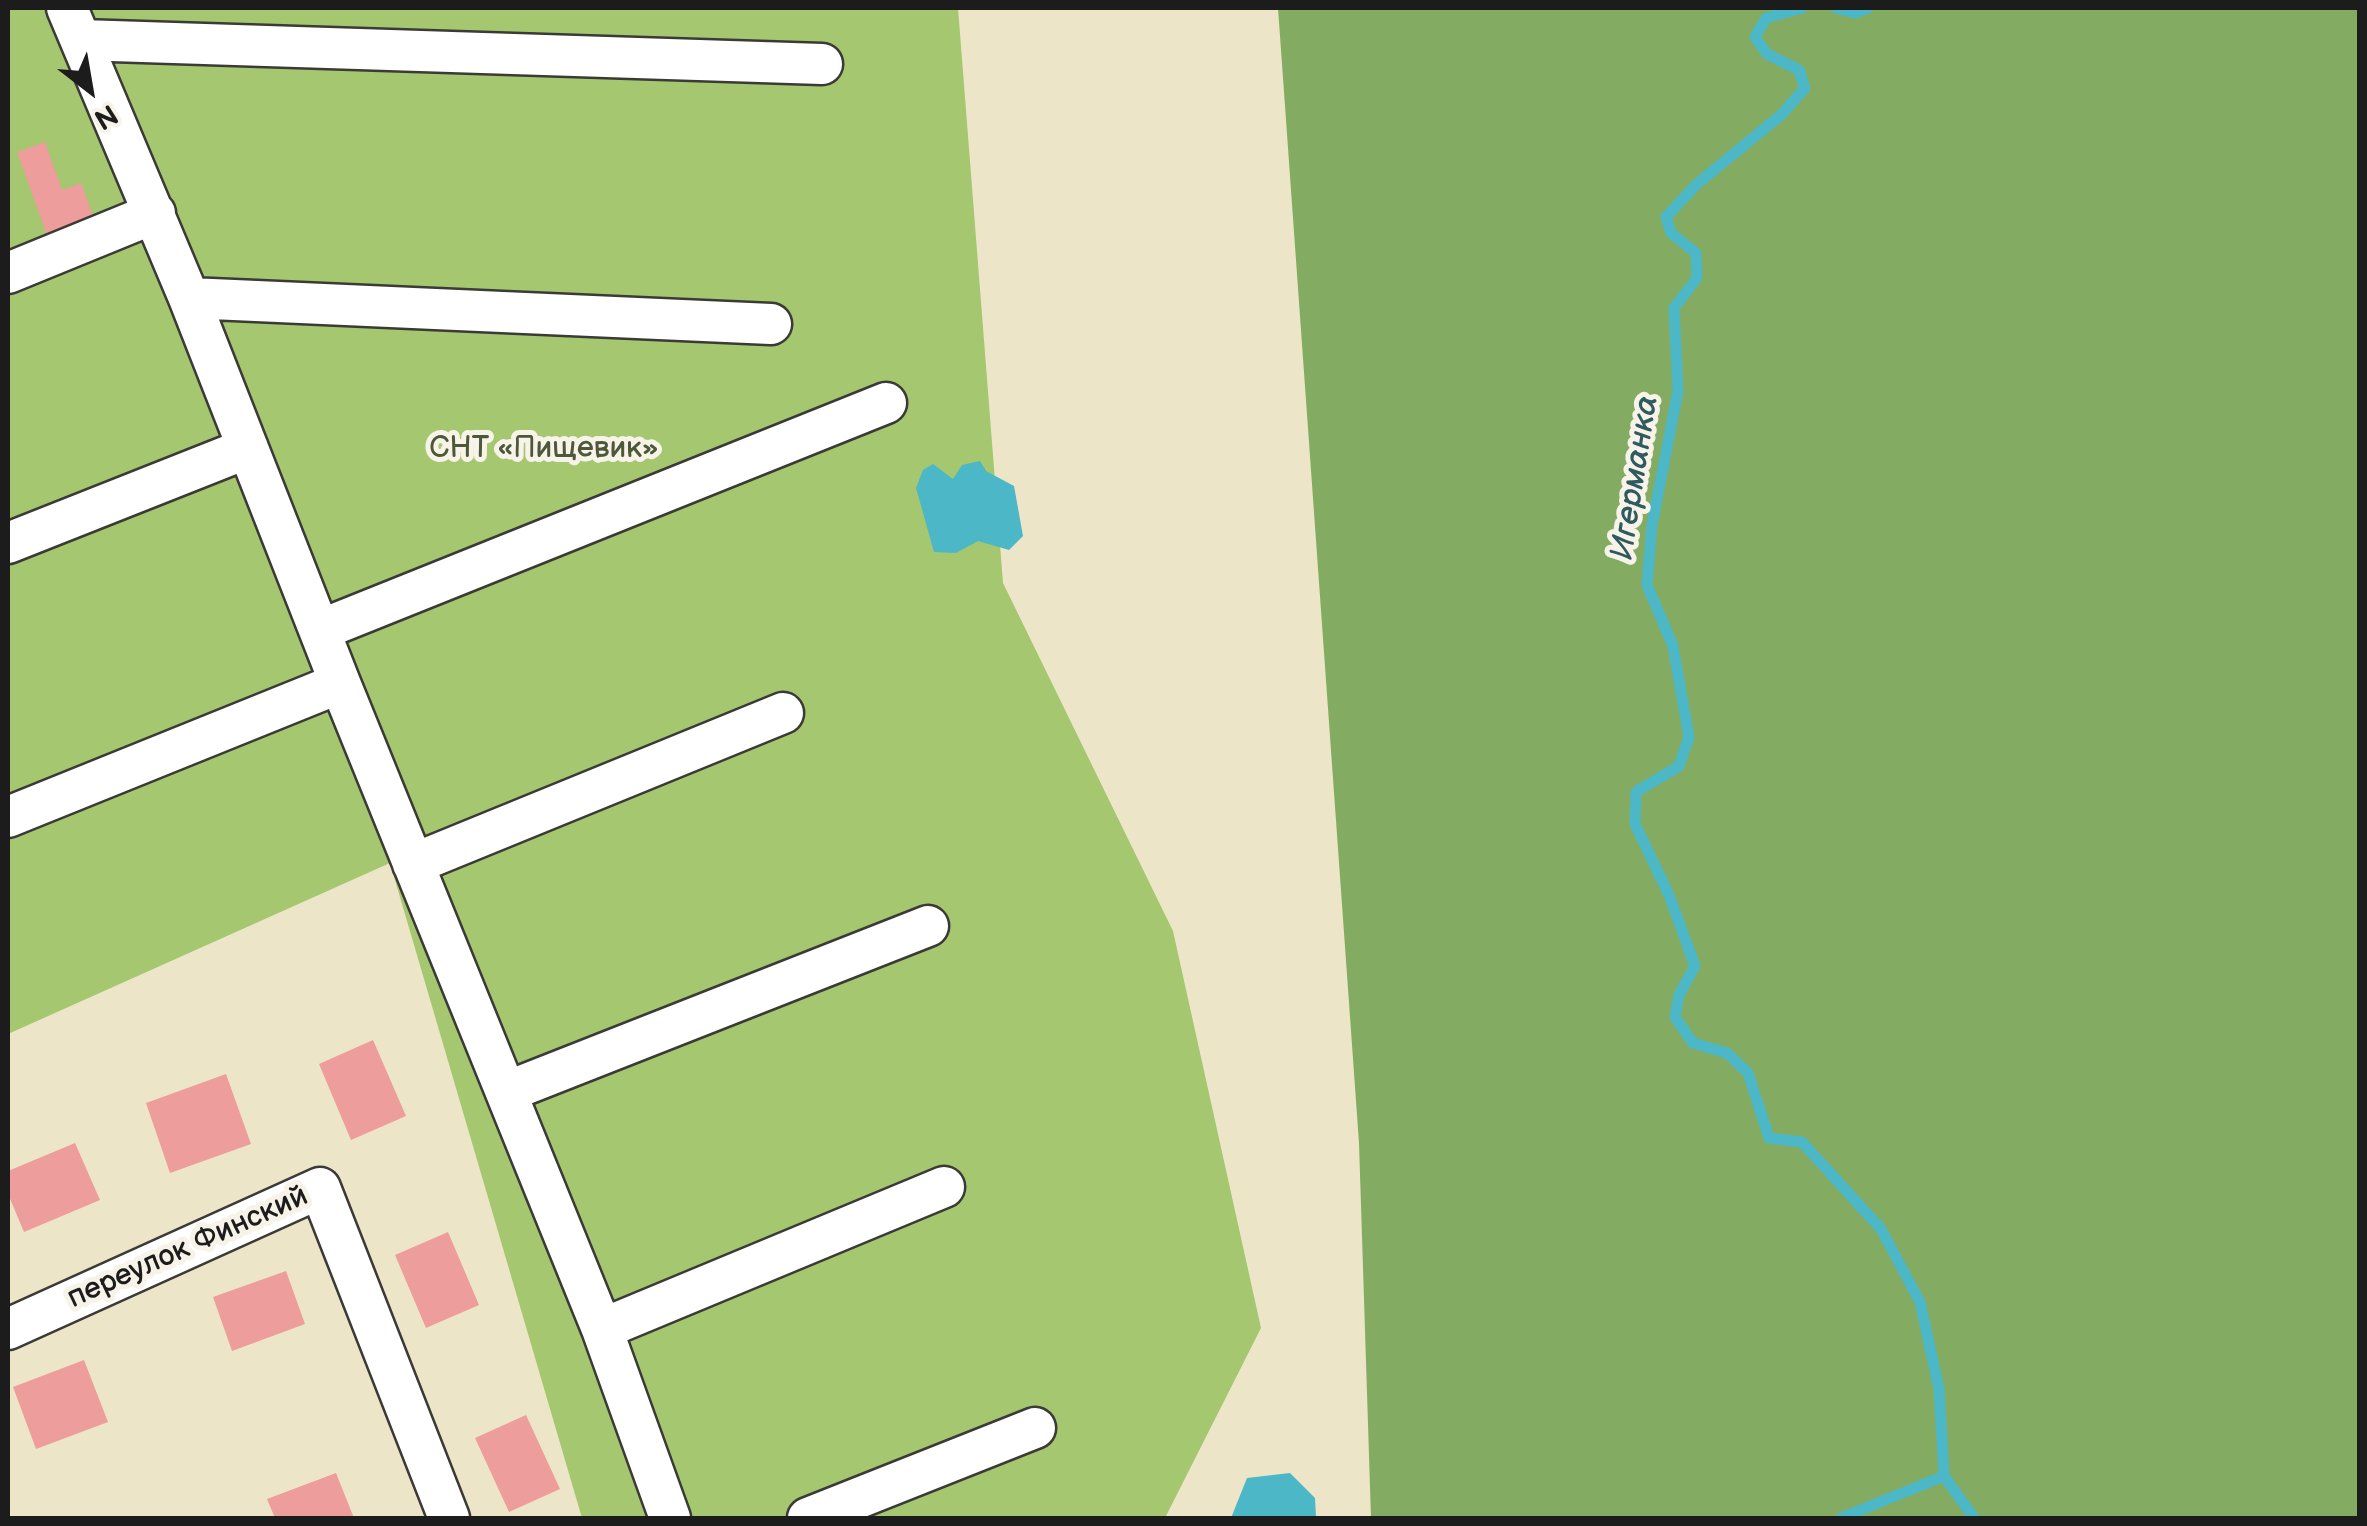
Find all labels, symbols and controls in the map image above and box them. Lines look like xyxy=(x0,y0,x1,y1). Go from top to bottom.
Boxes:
north arrow xyxy=(40,40,140,140)
text: N xyxy=(88,97,123,136)
water label: Игерманка xyxy=(1604,393,1668,563)
park label: СНТ «Пищевик» xyxy=(429,431,659,467)
street label: переулок Финский xyxy=(62,1179,314,1317)

